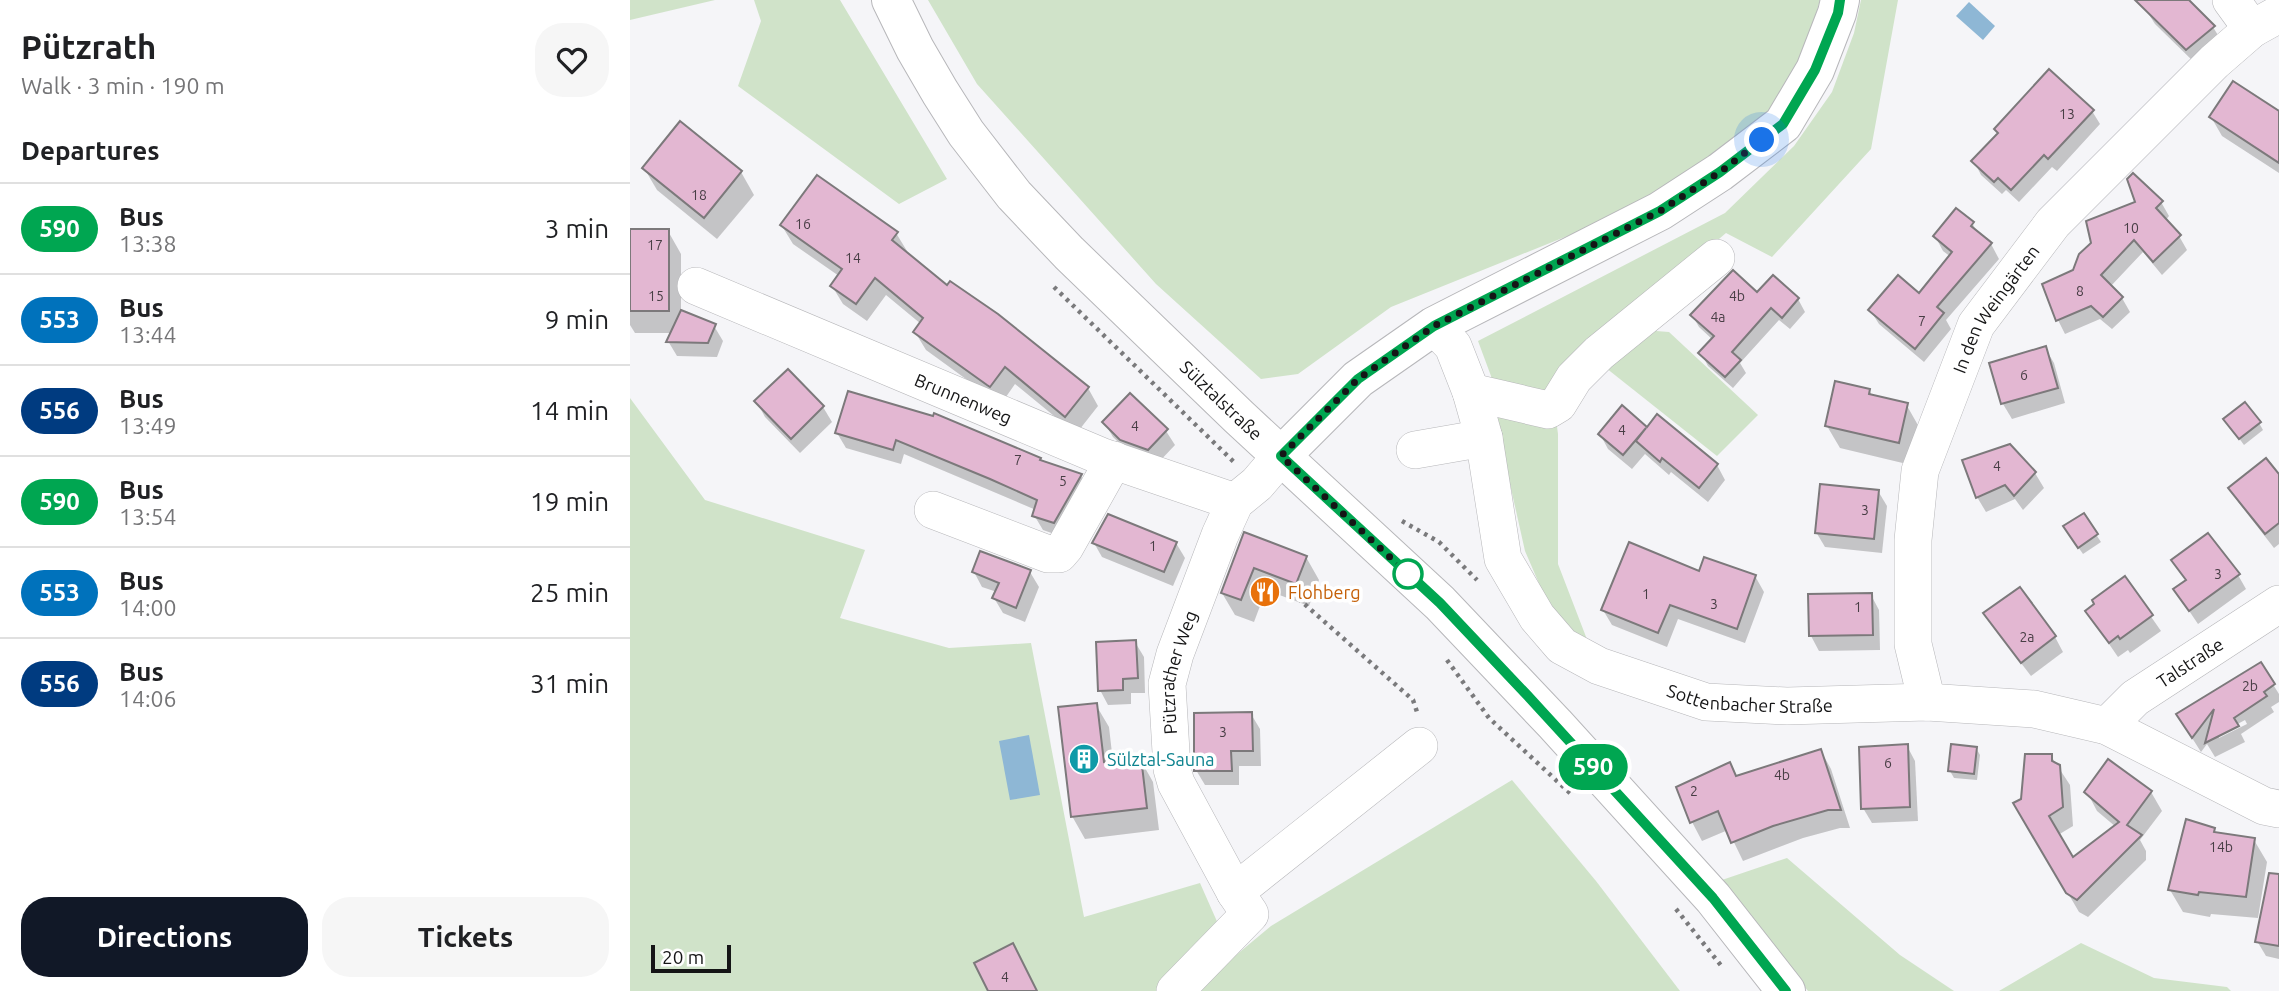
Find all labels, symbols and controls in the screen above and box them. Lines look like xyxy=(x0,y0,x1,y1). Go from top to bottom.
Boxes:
button: heart xyxy=(535,23,609,97)
text: Pützrath xyxy=(21,28,156,65)
text: Walk · 3 min · 190 m xyxy=(21,73,225,98)
house number: 13 xyxy=(2059,106,2075,122)
your location xyxy=(1744,122,1779,157)
text: Departures xyxy=(21,136,159,165)
house number: 18 xyxy=(691,187,707,203)
text: Bus xyxy=(119,202,164,231)
text: 3 min xyxy=(545,214,609,243)
text: 590 xyxy=(39,215,80,242)
house number: 16 xyxy=(795,216,811,232)
house number: 10 xyxy=(2123,220,2139,236)
text: 13:38 xyxy=(119,231,177,256)
house number: 17 xyxy=(647,237,663,253)
street label: In den Weingärten xyxy=(1949,241,2043,376)
house number: 14 xyxy=(845,250,861,266)
house number: 8 xyxy=(2076,283,2084,299)
house number: 15 xyxy=(648,288,664,304)
house number: 4b xyxy=(1729,288,1745,304)
text: Bus xyxy=(119,293,164,322)
text: 9 min xyxy=(545,305,609,334)
text: 553 xyxy=(39,306,80,333)
house number: 4a xyxy=(1710,309,1726,325)
house number: 7 xyxy=(1918,313,1926,329)
text: 13:44 xyxy=(119,322,177,347)
street label: Sülztalstraße xyxy=(1177,356,1267,444)
house number: 6 xyxy=(2020,367,2028,383)
street label: Brunnenweg xyxy=(912,369,1015,428)
text: Bus xyxy=(119,384,164,413)
text: 14 min xyxy=(530,396,609,425)
text: 556 xyxy=(39,397,80,424)
text: 13:49 xyxy=(119,413,177,438)
house number: 4 xyxy=(1131,418,1139,434)
house number: 4 xyxy=(1618,422,1626,438)
house number: 7 xyxy=(1014,452,1022,468)
house number: 4 xyxy=(1993,458,2001,474)
house number: 5 xyxy=(1059,473,1067,489)
text: Bus xyxy=(119,475,164,504)
text: 19 min xyxy=(530,487,609,516)
text: 590 xyxy=(39,488,80,515)
house number: 3 xyxy=(1861,502,1869,518)
text: 13:54 xyxy=(119,504,177,529)
house number: 1 xyxy=(1149,538,1157,554)
unlabelled marker xyxy=(1393,559,1423,589)
text: Bus xyxy=(119,566,164,595)
house number: 3 xyxy=(2214,566,2222,582)
restaurant icon: Flohberg xyxy=(1248,575,1282,609)
text: 25 min xyxy=(530,578,609,607)
text: 553 xyxy=(39,579,80,606)
place label: Flohberg xyxy=(1288,582,1361,602)
house number: 1 xyxy=(1642,586,1650,602)
text: 14:00 xyxy=(119,595,177,620)
house number: 3 xyxy=(1710,596,1718,612)
house number: 1 xyxy=(1854,599,1862,615)
street label: Pützrather Weg xyxy=(1157,608,1201,735)
house number: 2a xyxy=(2019,629,2035,645)
street label: Talstraße xyxy=(2153,633,2227,691)
text: Bus xyxy=(119,657,164,686)
text: 31 min xyxy=(530,669,609,698)
text: 556 xyxy=(39,670,80,697)
house number: 2b xyxy=(2242,678,2258,694)
street label: Sottenbacher Straße xyxy=(1665,680,1833,716)
text: 14:06 xyxy=(119,686,177,711)
house number: 3 xyxy=(1219,724,1227,740)
building icon: Sülztal-Sauna xyxy=(1067,742,1101,776)
line badge: 590 xyxy=(1553,744,1633,790)
place label: Sülztal-Sauna xyxy=(1107,749,1214,769)
text: 590 xyxy=(1573,753,1613,780)
house number: 6 xyxy=(1884,755,1892,771)
house number: 4b xyxy=(1774,767,1790,783)
house number: 2 xyxy=(1690,783,1698,799)
house number: 14b xyxy=(2209,839,2233,855)
button: Directions xyxy=(21,897,308,977)
button: Tickets xyxy=(322,897,609,977)
scale bar xyxy=(651,942,732,974)
text: 20 m xyxy=(662,946,704,968)
house number: 4 xyxy=(1001,969,1009,985)

